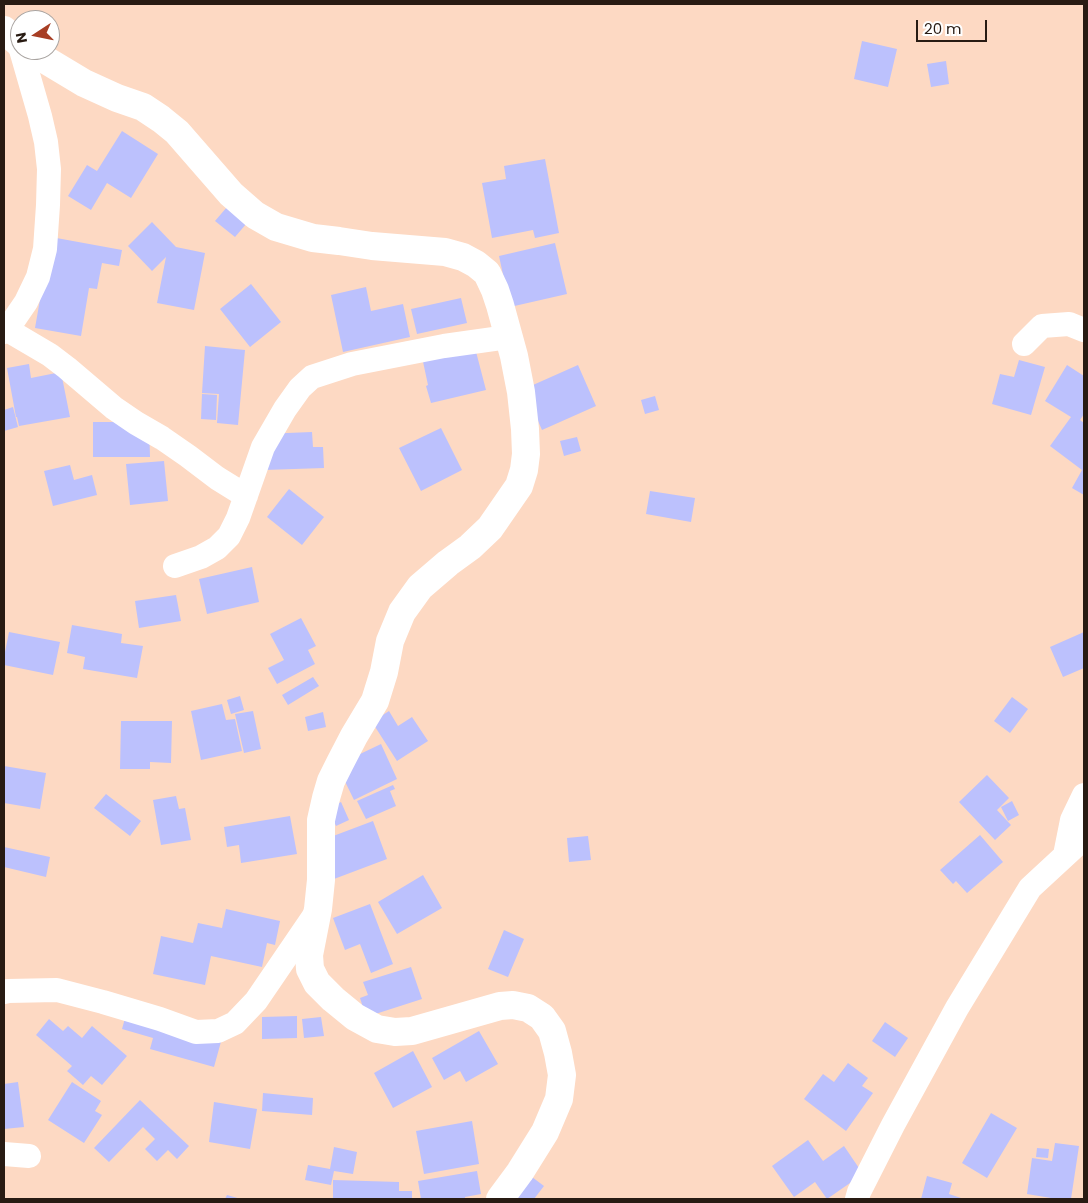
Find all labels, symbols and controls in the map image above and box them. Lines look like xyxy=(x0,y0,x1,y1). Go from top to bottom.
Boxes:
north arrow xyxy=(10,10,60,60)
scale bar xyxy=(918,10,989,42)
text: 20 m xyxy=(924,18,962,39)
text: N xyxy=(10,31,32,45)

